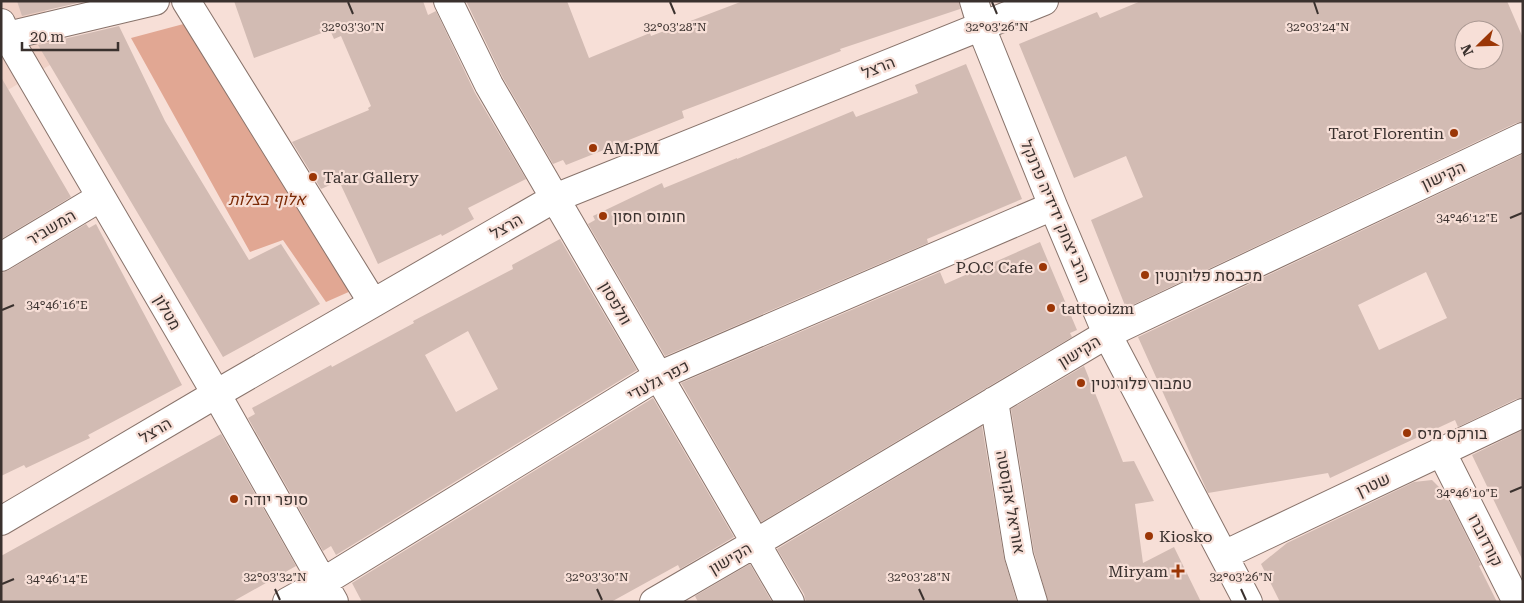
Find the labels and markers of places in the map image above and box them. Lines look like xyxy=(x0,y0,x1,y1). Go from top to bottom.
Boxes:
place label: Tarot Florentin xyxy=(1328,124,1444,143)
marker: Tarot Florentin xyxy=(1448,127,1460,139)
place label: AM:PM xyxy=(603,139,659,158)
marker: AM:PM xyxy=(587,142,599,154)
place label: Ta'ar Gallery xyxy=(323,168,419,187)
marker: Ta'ar Gallery xyxy=(307,171,319,183)
place label: חומוס חסון xyxy=(613,207,686,226)
marker: חומוס חסון xyxy=(597,210,609,222)
place label: P.O.C Cafe xyxy=(956,258,1033,277)
marker: P.O.C Cafe xyxy=(1037,261,1049,273)
place label: מכבסת פלורנטין xyxy=(1155,266,1262,285)
marker: מכבסת פלורנטין xyxy=(1139,269,1151,281)
place label: tattooizm xyxy=(1061,299,1135,318)
marker: tattooizm xyxy=(1045,302,1057,314)
place label: טמבור פלורנטין xyxy=(1091,374,1192,393)
marker: טמבור פלורנטין xyxy=(1075,377,1087,389)
place label: בורקס מיס xyxy=(1417,424,1488,443)
marker: בורקס מיס xyxy=(1401,427,1413,439)
place label: סופר יודה xyxy=(244,490,308,509)
marker: סופר יודה xyxy=(228,493,240,505)
place label: Kiosko xyxy=(1159,527,1213,546)
marker: Kiosko xyxy=(1143,530,1155,542)
place label: Miryam xyxy=(1108,562,1168,581)
marker: Miryam xyxy=(1172,565,1184,577)

